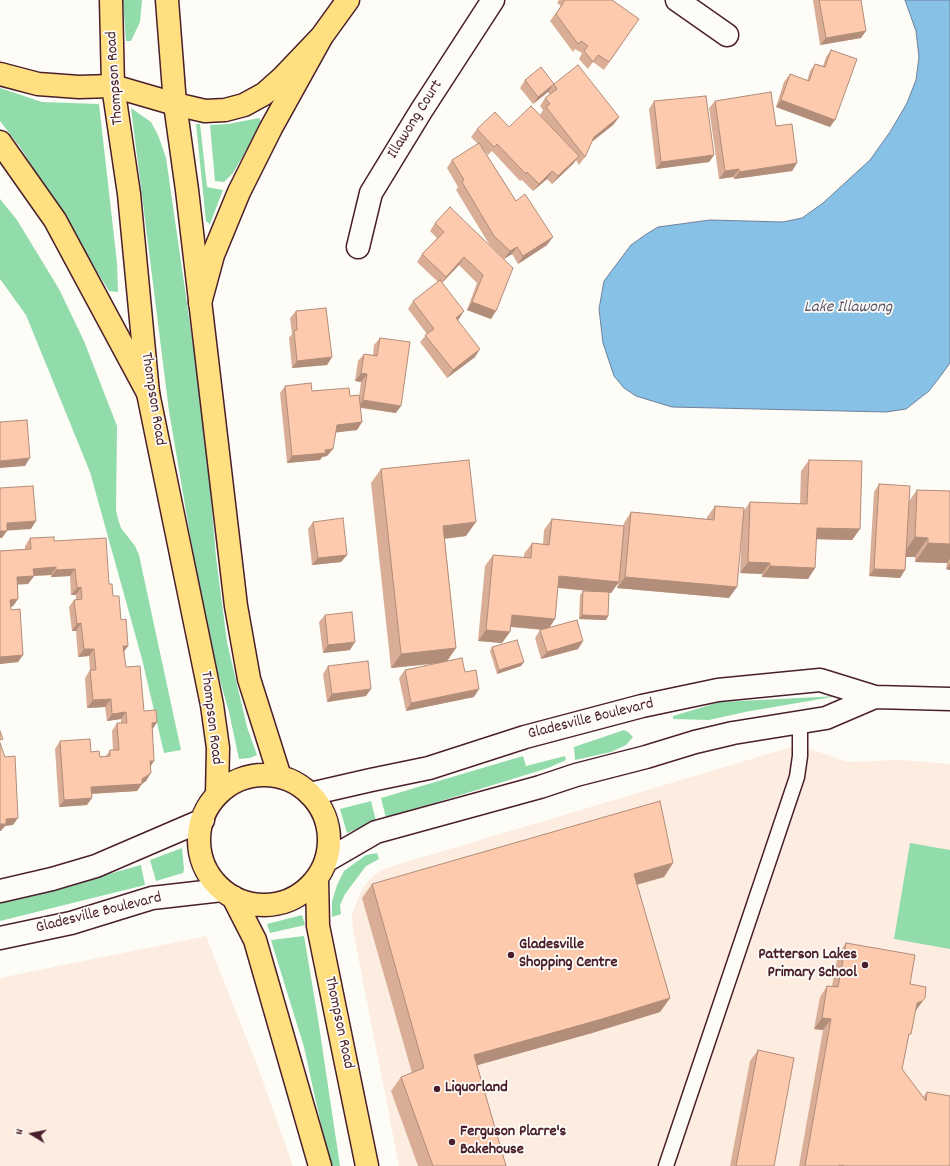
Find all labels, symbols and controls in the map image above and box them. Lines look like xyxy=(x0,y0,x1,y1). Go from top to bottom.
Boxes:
street label: Thompson Road xyxy=(103,30,129,126)
street label: Illawong Court xyxy=(384,77,448,163)
water label: Lake Illawong xyxy=(804,299,892,319)
street label: Thompson Road xyxy=(135,351,169,447)
street label: Thompson Road xyxy=(195,670,225,766)
street label: Gladesville Boulevard xyxy=(526,695,656,745)
street label: Gladesville Boulevard xyxy=(34,889,164,939)
place label: Gladesville Shopping Centre xyxy=(519,936,617,974)
place label: Patterson Lakes Primary School xyxy=(758,946,857,984)
marker: Gladesville Shopping Centre xyxy=(506,950,516,960)
marker: Patterson Lakes Primary School xyxy=(860,960,870,970)
street label: Thompson Road xyxy=(319,975,357,1071)
place label: Liquorland xyxy=(445,1079,508,1099)
marker: Liquorland xyxy=(432,1084,442,1094)
north arrow xyxy=(12,1114,52,1154)
place label: Ferguson Plarre's Bakehouse xyxy=(460,1123,566,1161)
text: N xyxy=(12,1128,29,1136)
marker: Ferguson Plarre's Bakehouse xyxy=(447,1137,457,1147)

